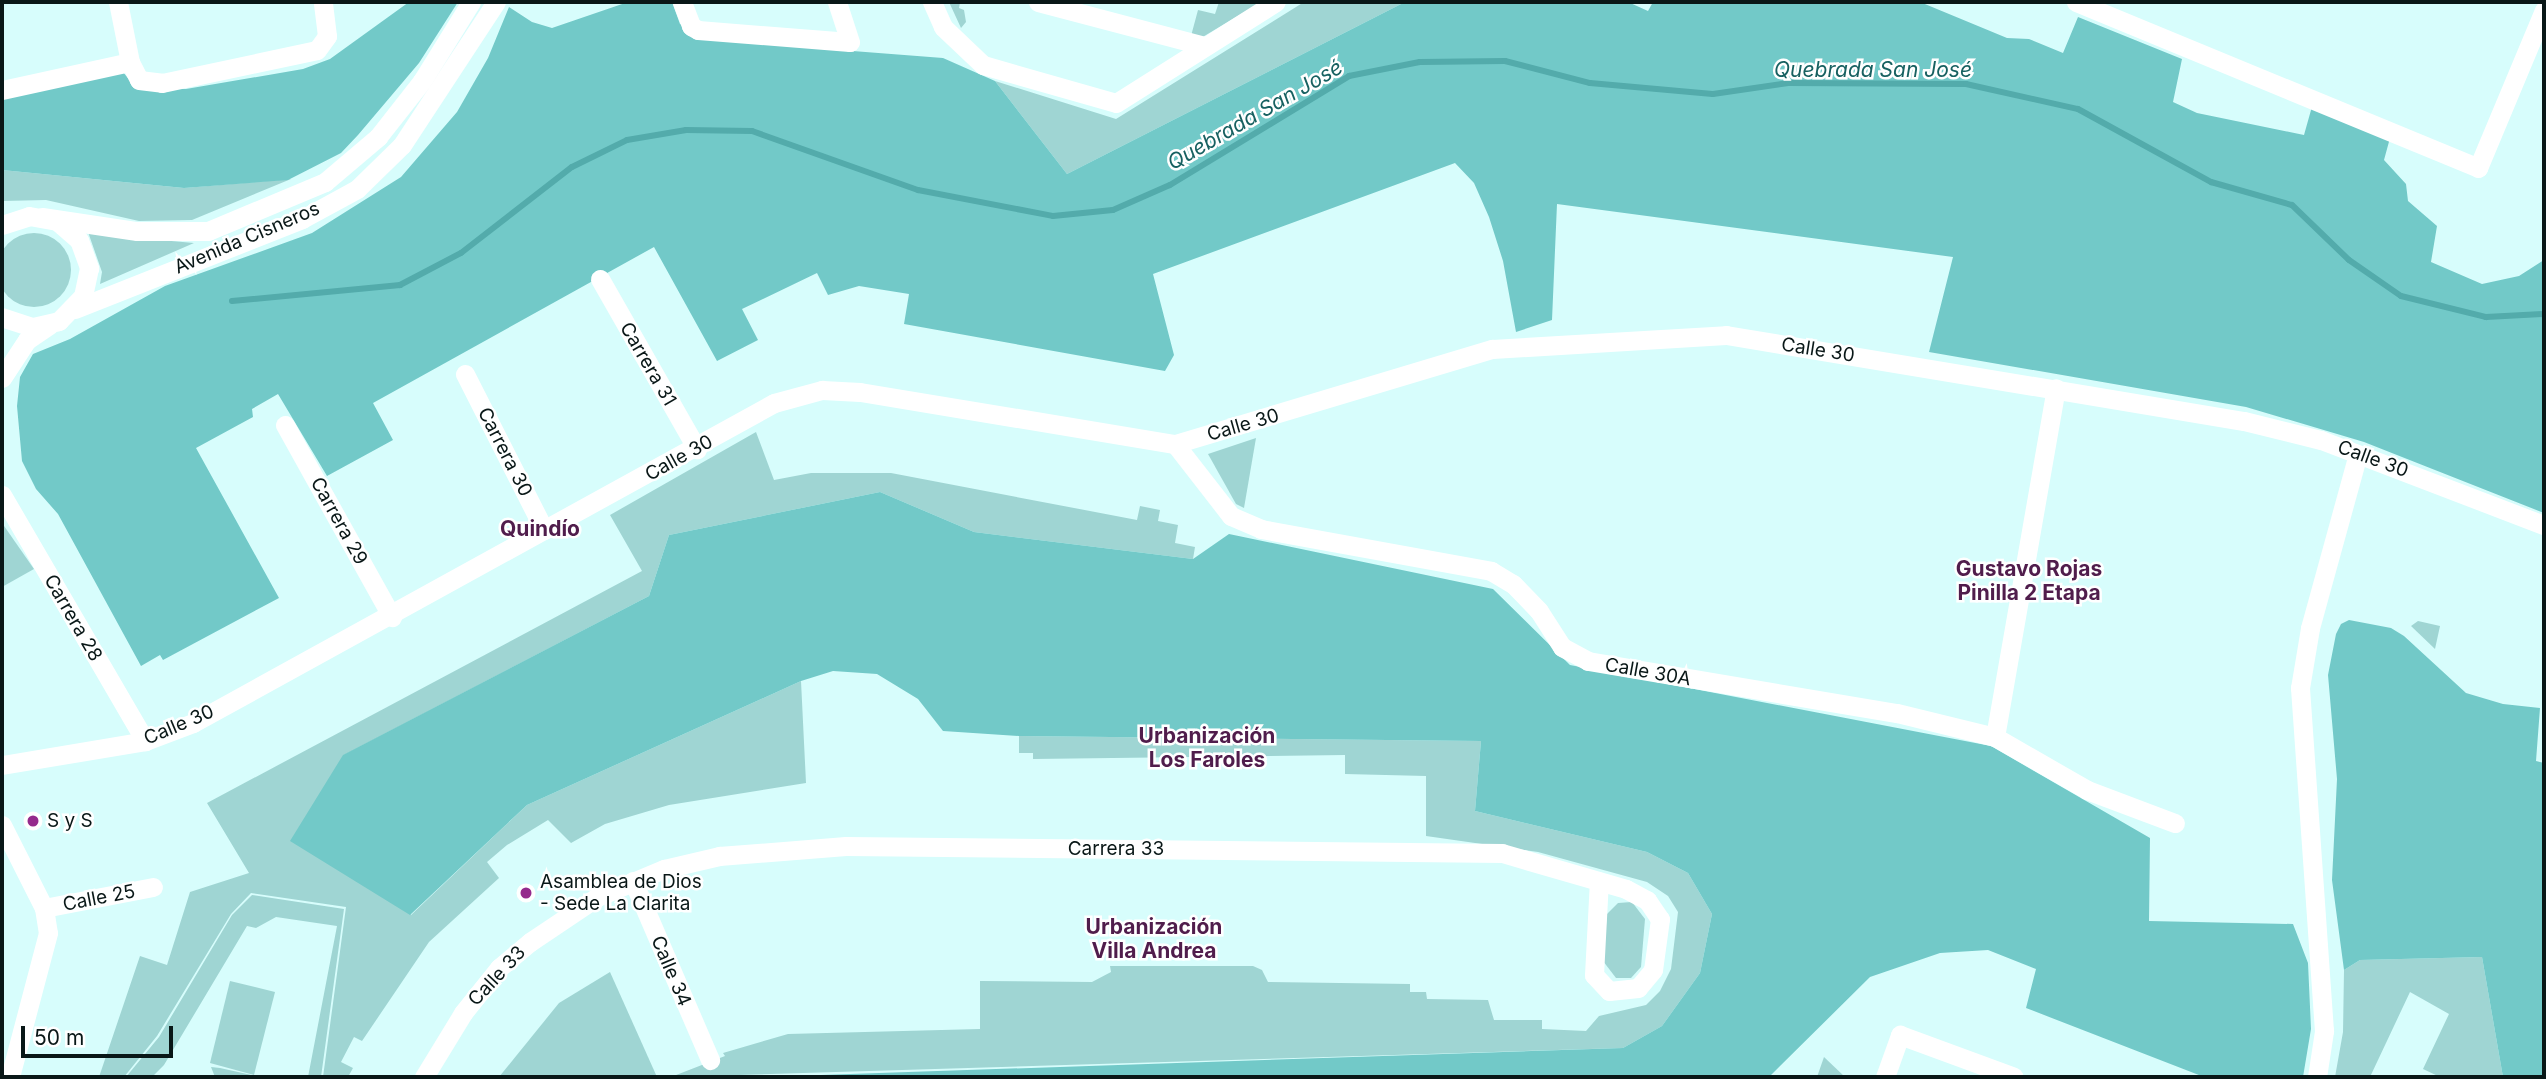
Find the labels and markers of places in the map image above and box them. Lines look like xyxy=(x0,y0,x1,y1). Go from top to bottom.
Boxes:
place label: S y S xyxy=(47,810,93,832)
marker: S y S xyxy=(25,813,41,829)
place label: Asamblea de Dios - Sede La Clarita xyxy=(540,871,702,915)
marker: Asamblea de Dios - Sede La Clarita xyxy=(518,885,534,901)

